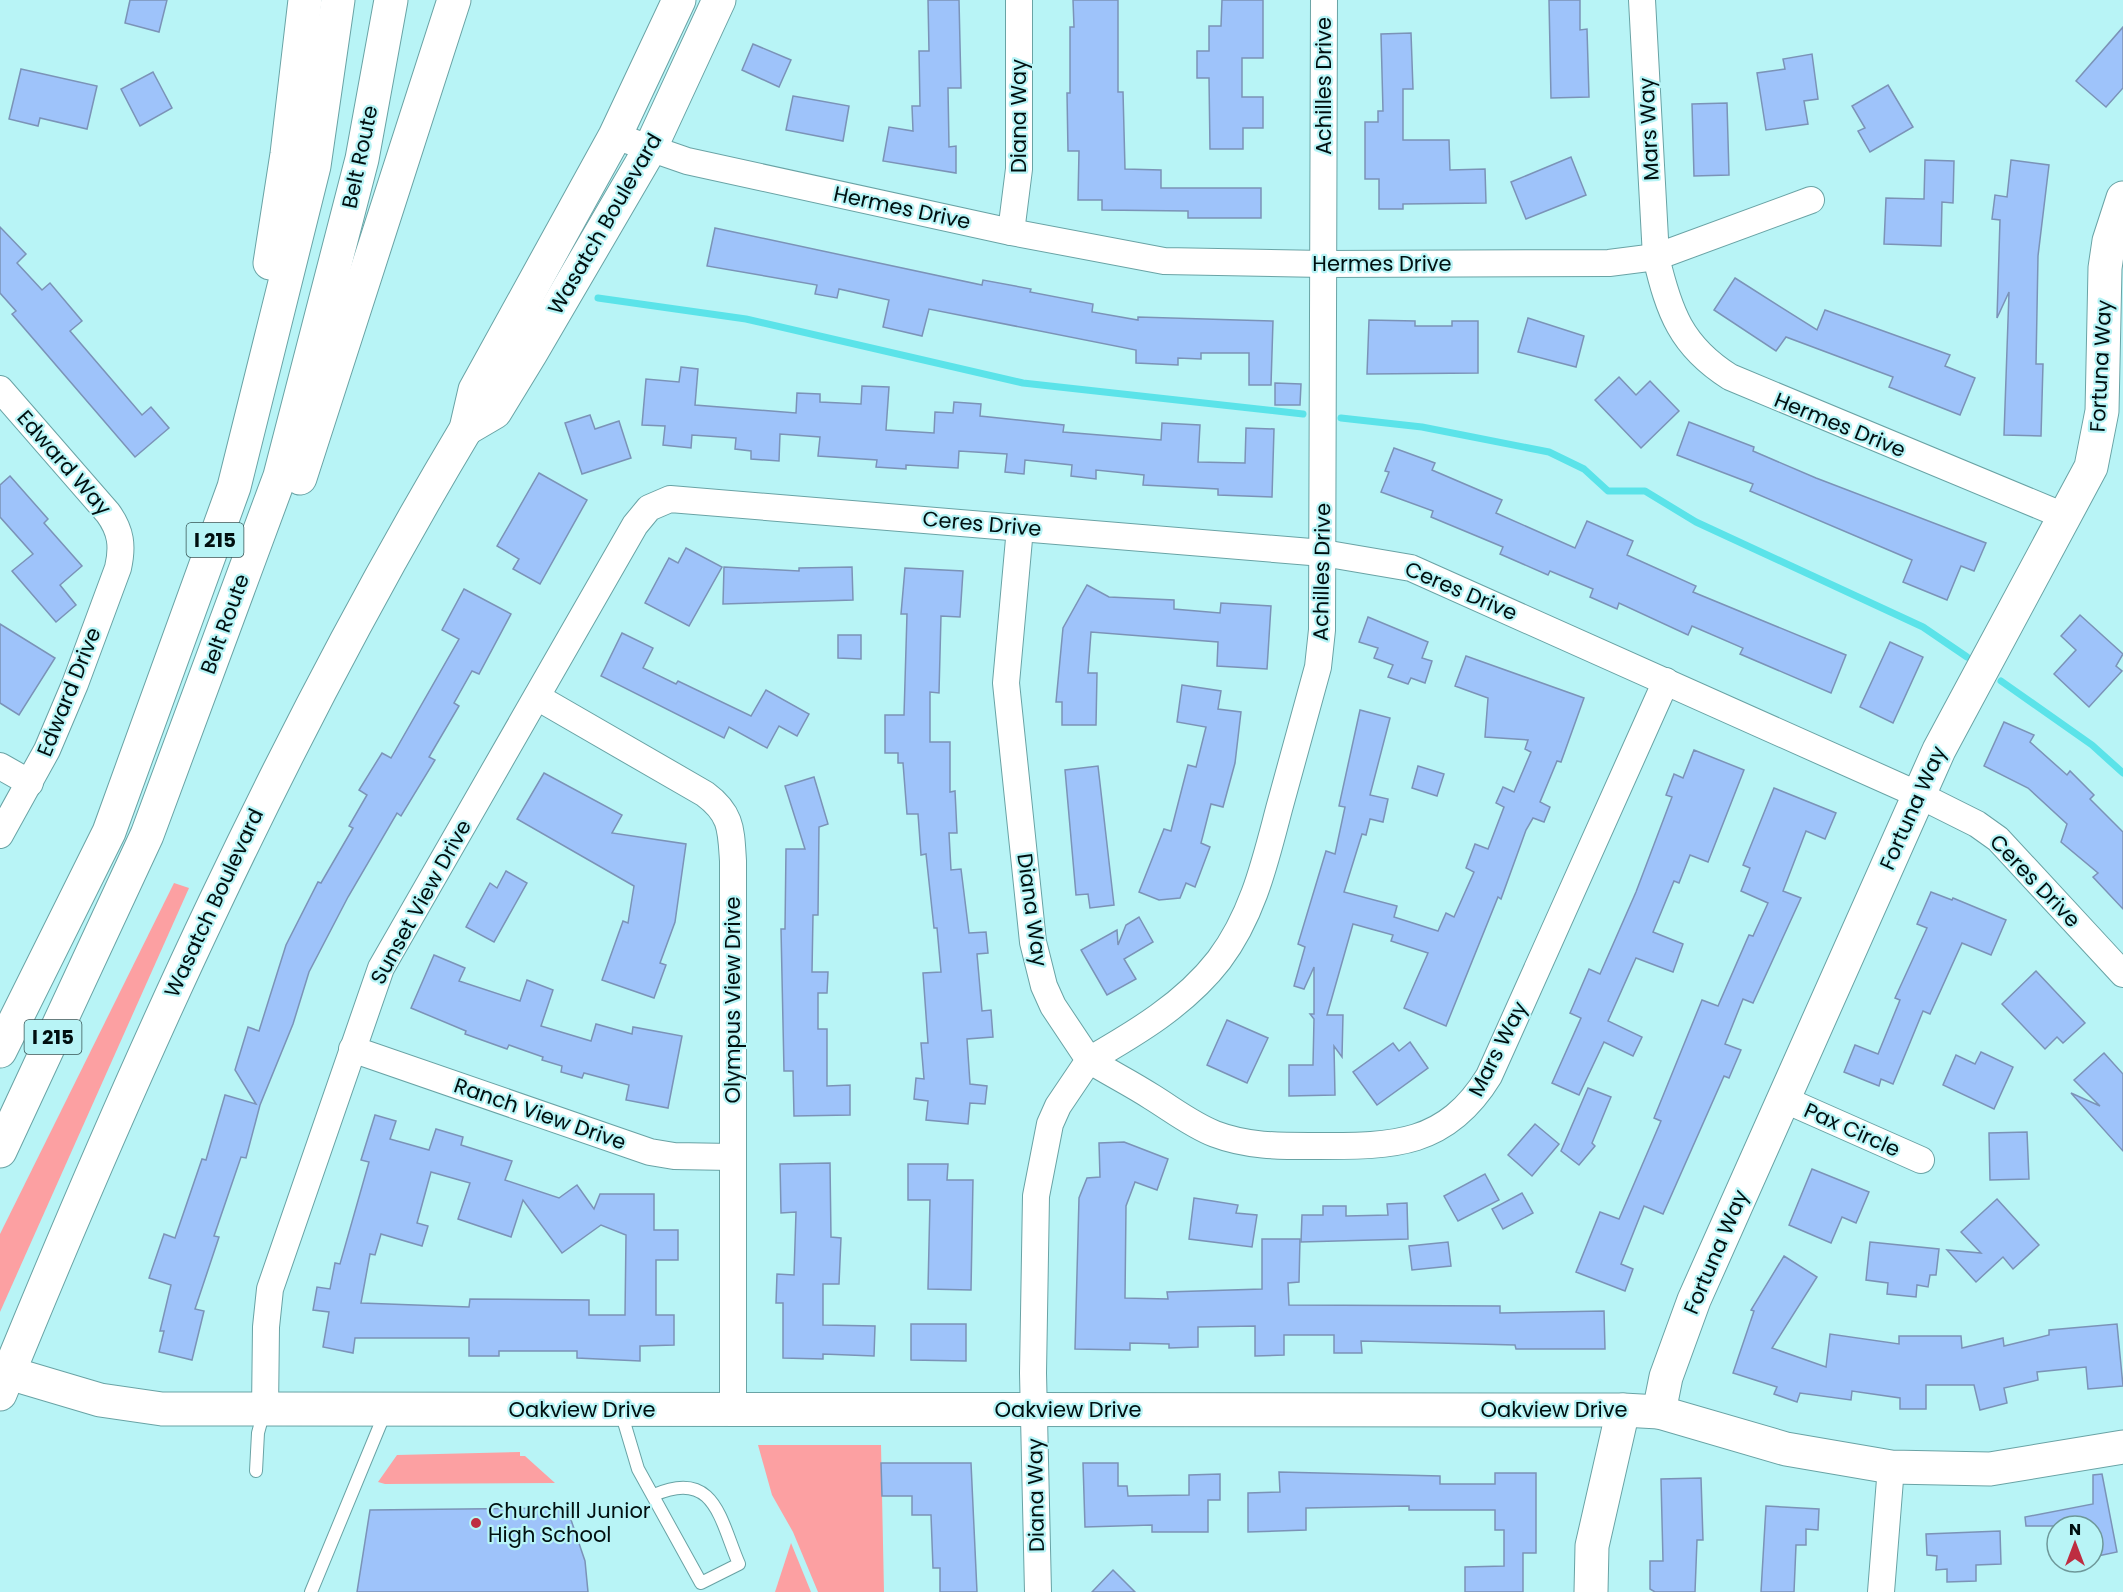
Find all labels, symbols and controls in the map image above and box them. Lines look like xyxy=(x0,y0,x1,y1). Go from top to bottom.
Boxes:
street label: Achilles Drive xyxy=(1309,17,1338,155)
street label: Diana Way xyxy=(1004,59,1033,173)
street label: Mars Way xyxy=(1631,77,1666,181)
street label: Belt Route xyxy=(334,103,385,211)
street label: Wasatch Boulevard xyxy=(541,128,668,320)
street label: Hermes Drive xyxy=(831,179,973,236)
street label: Hermes Drive xyxy=(1312,249,1452,278)
street label: Fortuna Way xyxy=(2083,299,2118,433)
street label: Hermes Drive xyxy=(1770,385,1910,464)
street label: Edward Way xyxy=(11,404,118,522)
street label: Achilles Drive xyxy=(1306,503,1337,641)
street label: Ceres Drive xyxy=(921,504,1043,543)
road number: I 215 xyxy=(186,523,244,557)
street label: Ceres Drive xyxy=(1401,554,1522,627)
street label: Belt Route xyxy=(193,570,256,678)
street label: Edward Drive xyxy=(29,623,108,761)
street label: Fortuna Way xyxy=(1872,741,1953,874)
street label: Wasatch Boulevard xyxy=(157,804,270,1002)
street label: Sunset View Drive xyxy=(363,814,478,989)
street label: Ceres Drive xyxy=(1983,828,2087,934)
street label: Diana Way xyxy=(1010,851,1055,969)
street label: Olympus View Drive xyxy=(718,896,747,1104)
street label: Mars Way xyxy=(1461,996,1534,1101)
road number: I 215 xyxy=(25,1020,82,1054)
street label: Ranch View Drive xyxy=(450,1071,630,1157)
street label: Pax Circle xyxy=(1800,1096,1905,1164)
street label: Fortuna Way xyxy=(1676,1185,1755,1319)
street label: Oakview Drive xyxy=(509,1395,655,1424)
street label: Oakview Drive xyxy=(995,1395,1141,1424)
street label: Oakview Drive xyxy=(1481,1395,1627,1424)
street label: Diana Way xyxy=(1020,1438,1051,1552)
place label: Churchill Junior High School xyxy=(488,1496,651,1549)
north arrow xyxy=(2045,1514,2105,1574)
marker: Churchill Junior High School xyxy=(469,1516,483,1530)
text: N xyxy=(2069,1518,2081,1541)

